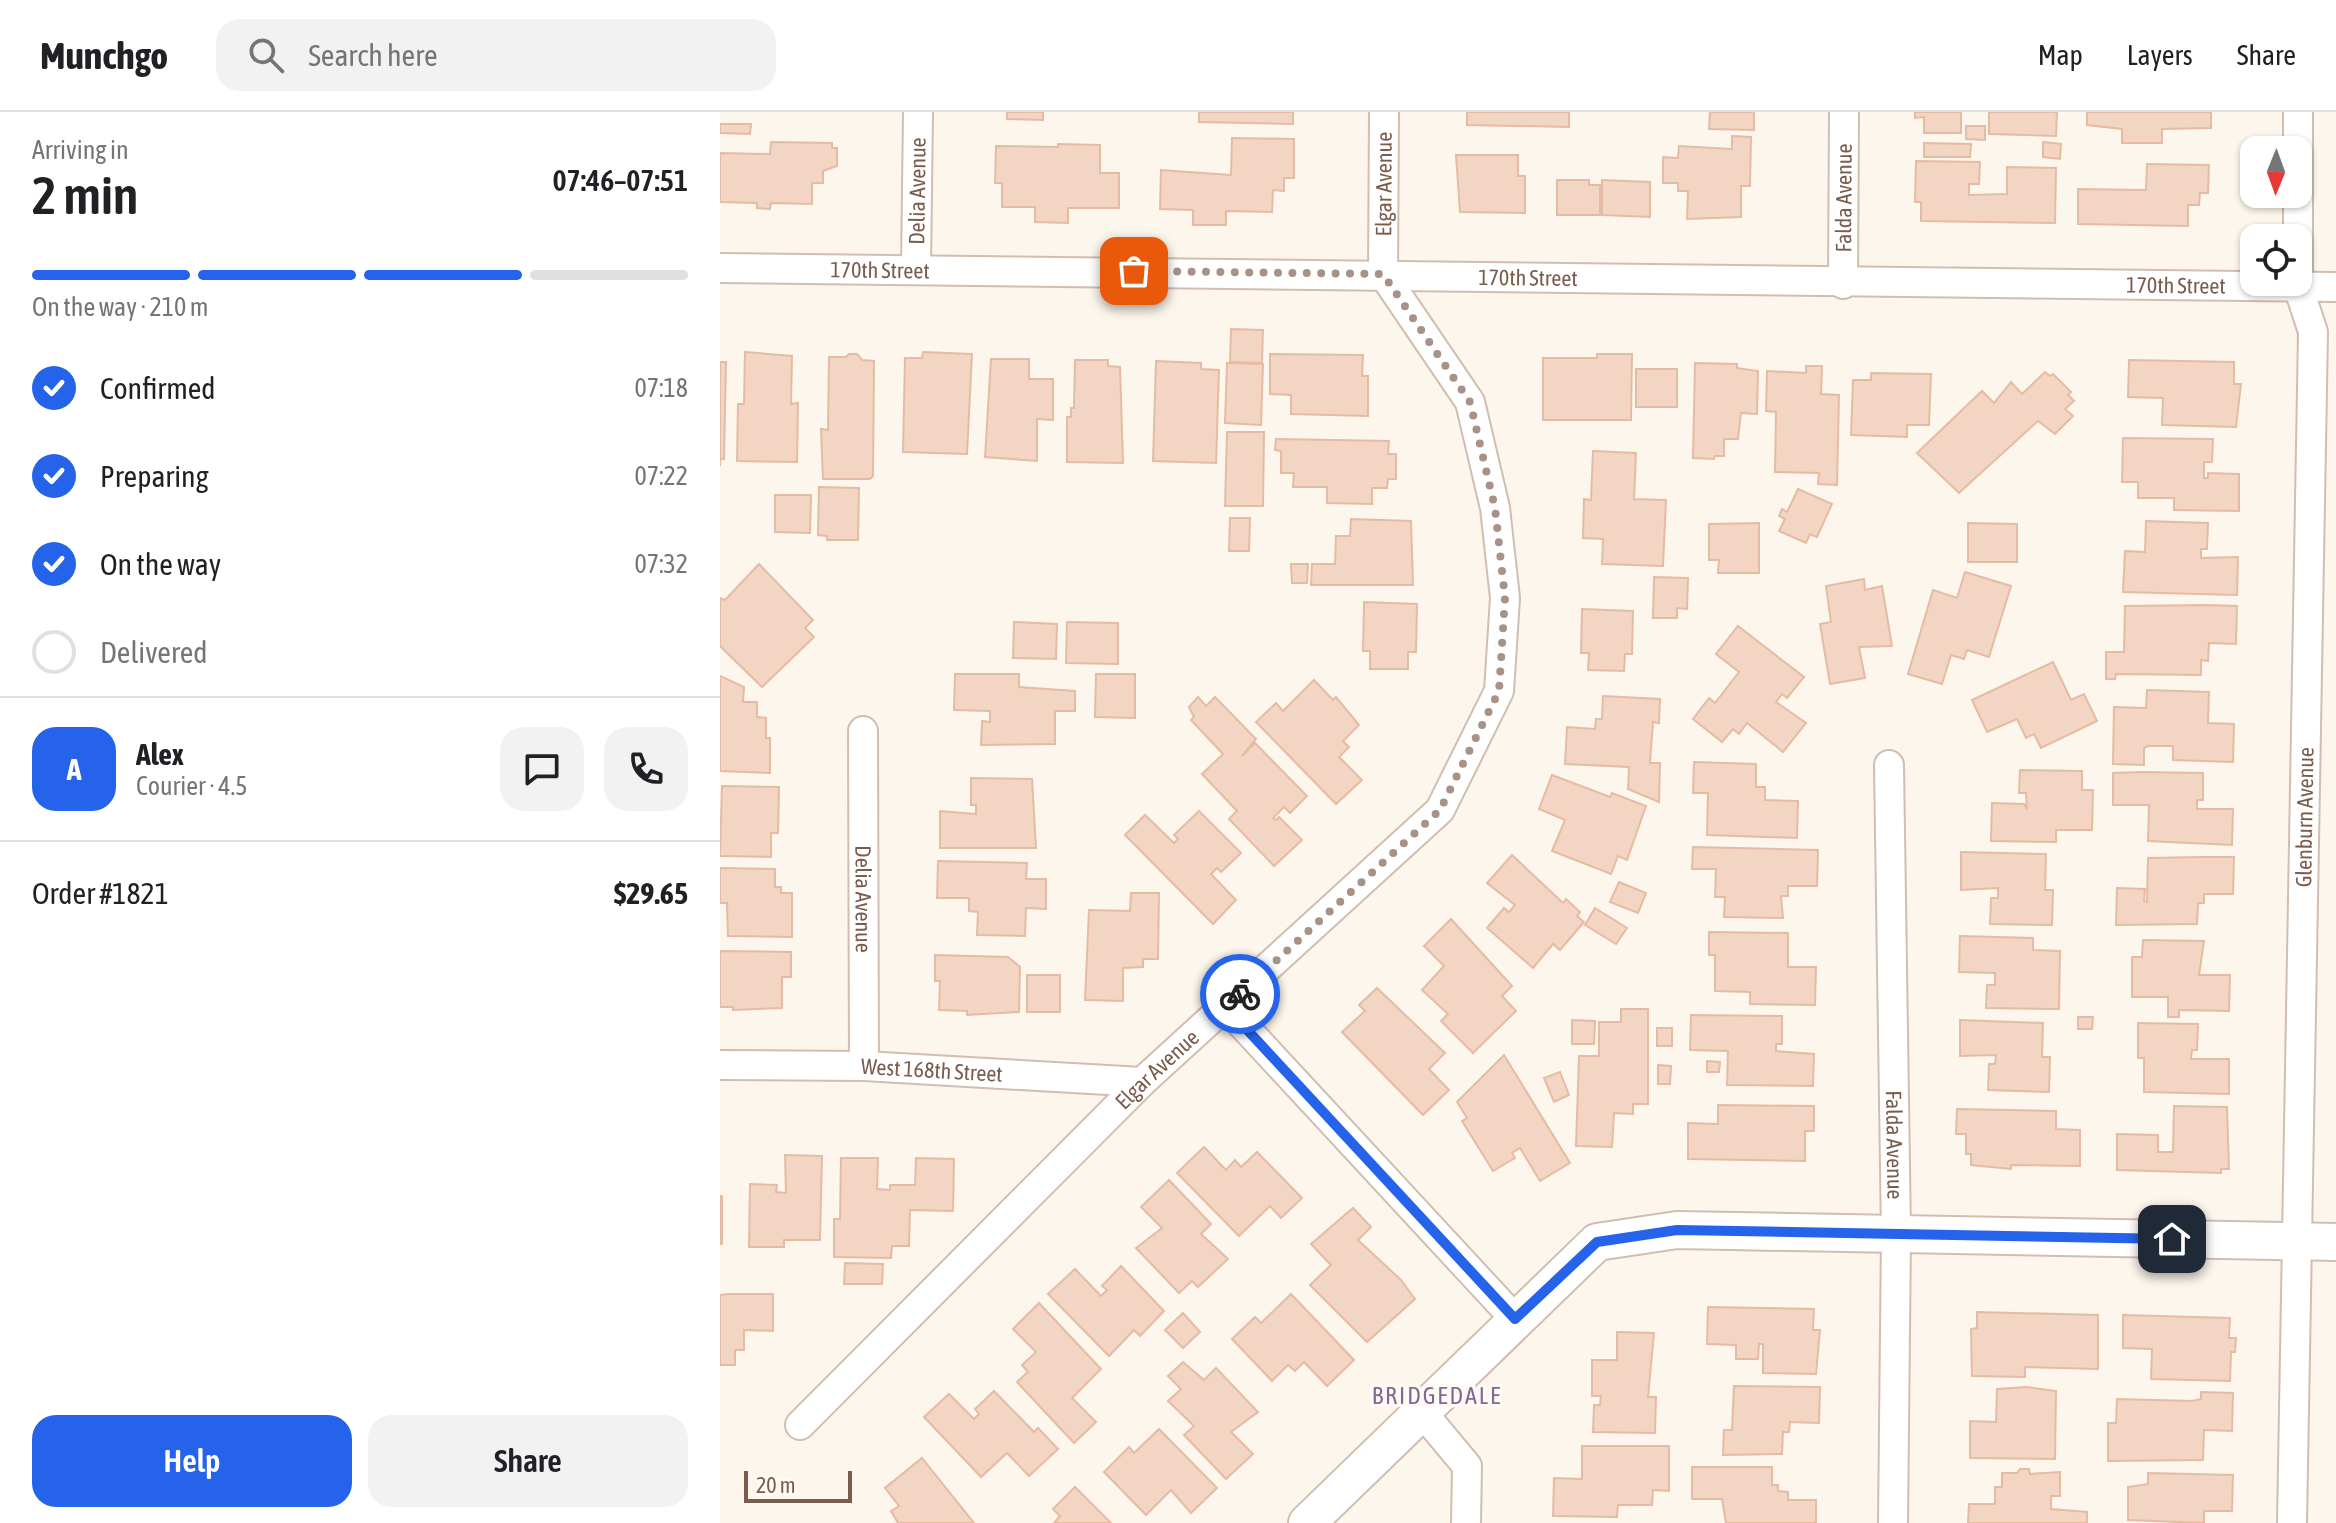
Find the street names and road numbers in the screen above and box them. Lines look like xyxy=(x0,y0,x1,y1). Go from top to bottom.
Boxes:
street label: Elgar Avenue xyxy=(1370,132,1397,236)
street label: Delia Avenue xyxy=(903,137,931,245)
street label: Falda Avenue xyxy=(1830,143,1857,253)
street label: 170th Street xyxy=(830,256,930,283)
street label: 170th Street xyxy=(1478,264,1578,291)
street label: 170th Street xyxy=(2126,272,2226,299)
street label: Glenburn Avenue xyxy=(2290,747,2319,887)
street label: Delia Avenue xyxy=(850,845,877,953)
street label: Elgar Avenue xyxy=(1110,1024,1204,1114)
street label: West 168th Street xyxy=(860,1053,1003,1087)
street label: Falda Avenue xyxy=(1881,1090,1908,1200)

